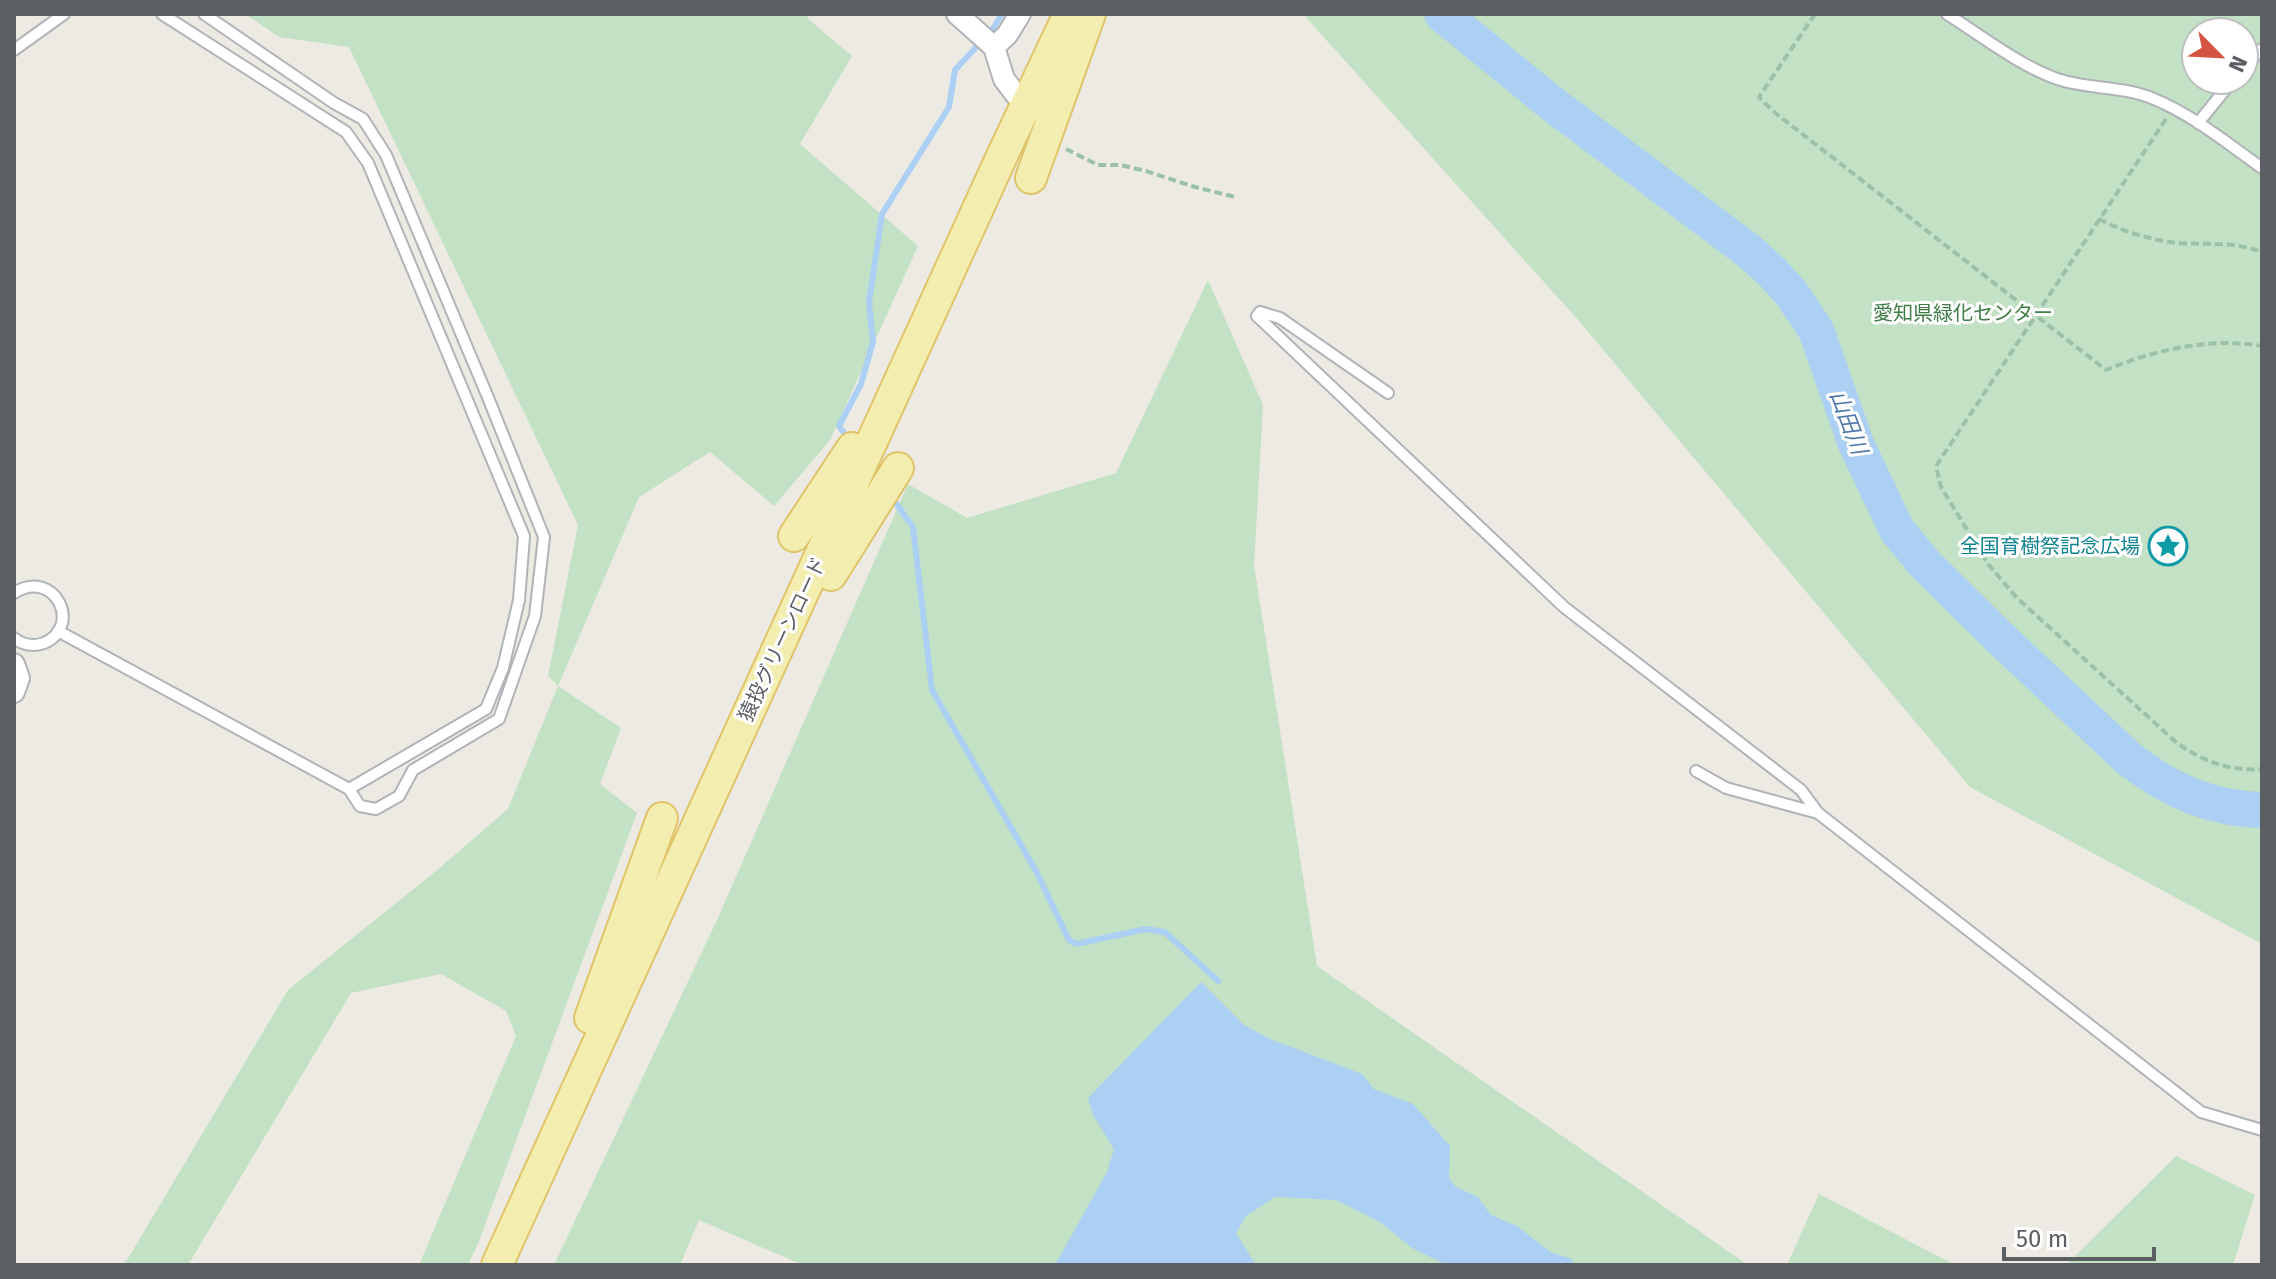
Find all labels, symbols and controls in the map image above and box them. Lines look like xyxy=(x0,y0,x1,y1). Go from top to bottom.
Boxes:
north arrow xyxy=(2180,16,2260,96)
text: N xyxy=(2223,52,2253,76)
park label: 愛知県緑化センター xyxy=(1873,301,2053,325)
water label: 山田川 xyxy=(1824,387,1874,460)
place icon: 全国育樹祭記念広場 xyxy=(2147,525,2189,567)
place label: 全国育樹祭記念広場 xyxy=(1960,534,2140,558)
street label: 猿投グリーンロード xyxy=(733,553,831,725)
scale bar xyxy=(2004,1211,2154,1261)
text: 50 m xyxy=(2016,1225,2068,1253)

